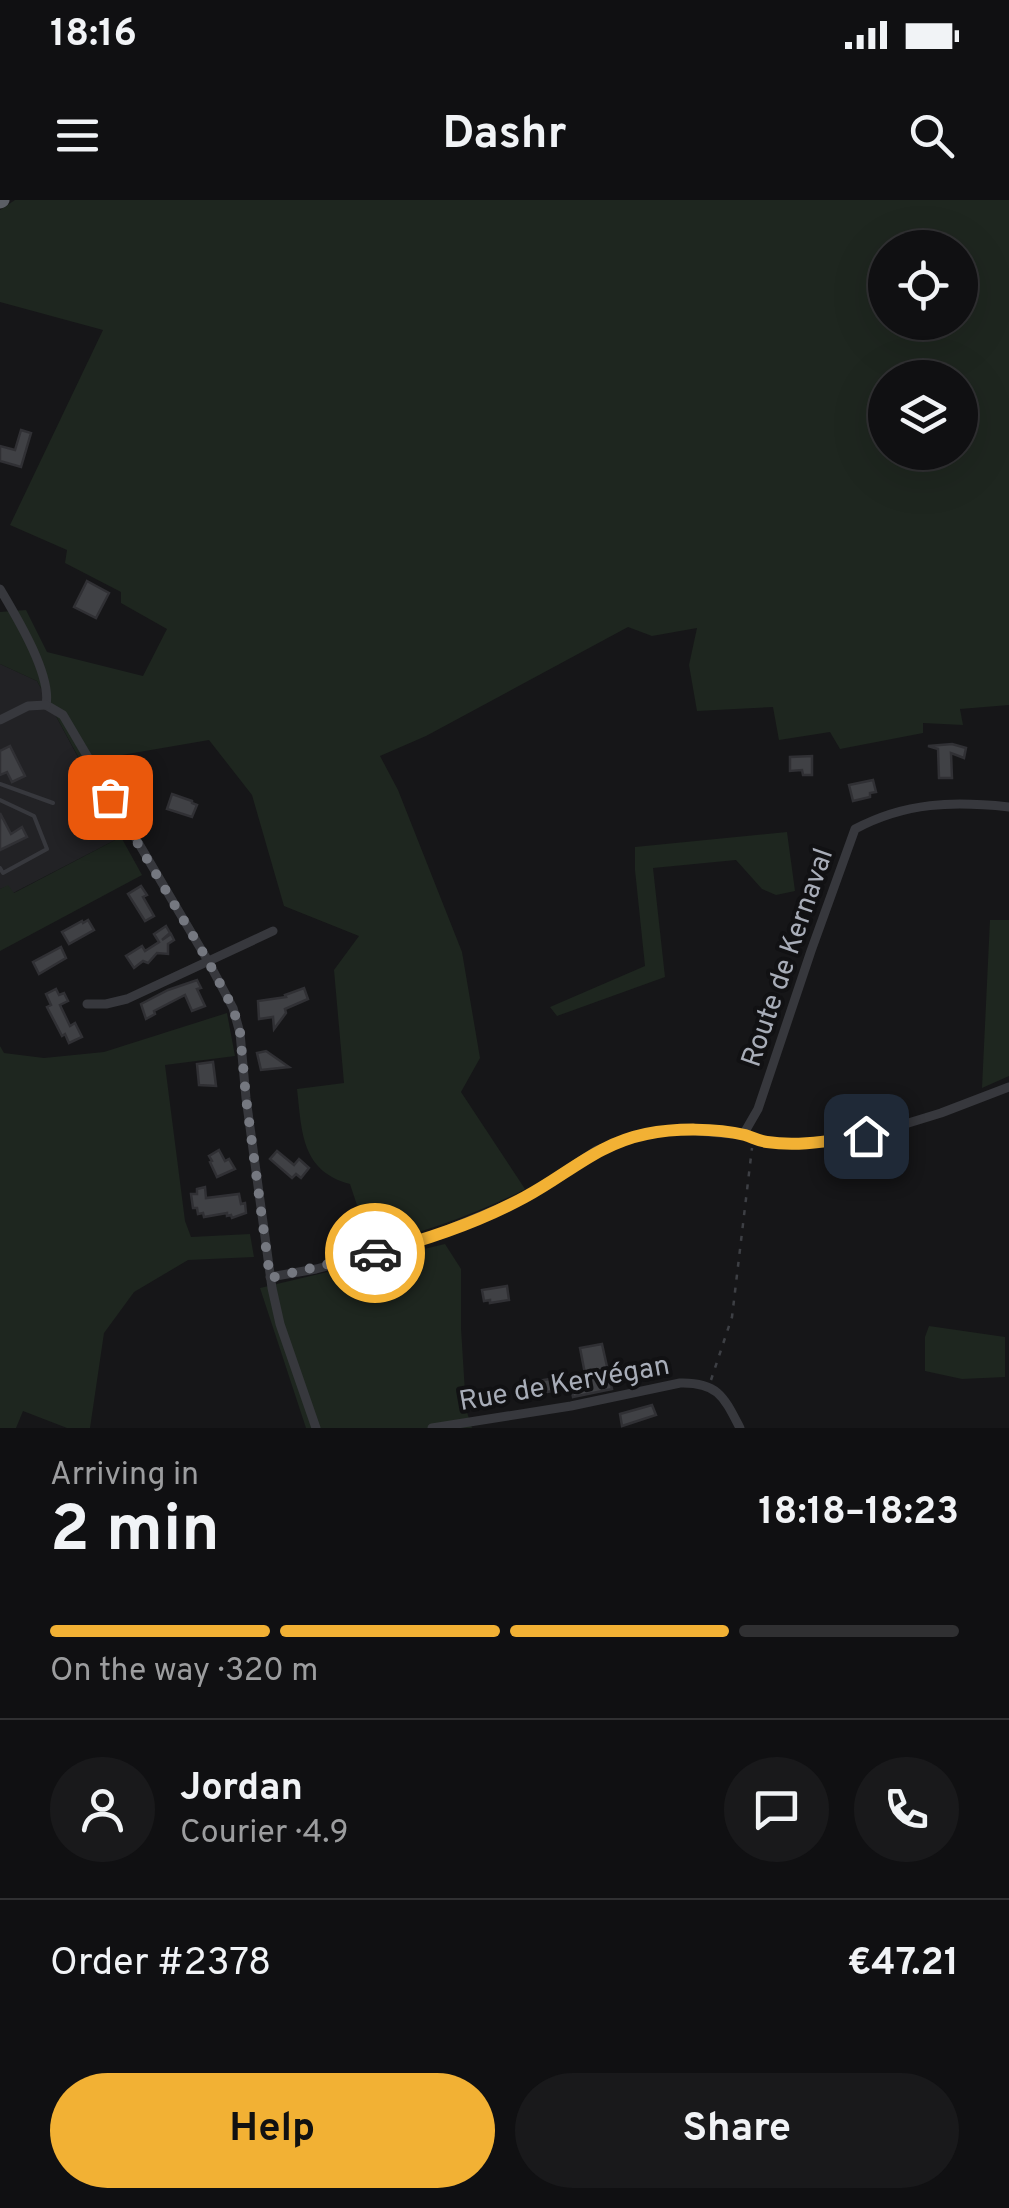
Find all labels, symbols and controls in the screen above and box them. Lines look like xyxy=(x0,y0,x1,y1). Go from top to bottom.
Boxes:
text: 18:16 xyxy=(50,11,137,60)
text: Dashr xyxy=(442,107,567,164)
icon: menu xyxy=(50,108,105,163)
icon: search xyxy=(904,108,959,163)
map controls xyxy=(868,230,978,470)
button: locate xyxy=(868,230,978,340)
button: layers xyxy=(868,360,978,470)
pin xyxy=(68,755,153,840)
icon: bag xyxy=(83,770,138,825)
street label: Route de Kernaval xyxy=(735,844,843,1072)
pin xyxy=(824,1094,909,1179)
icon: home xyxy=(839,1109,894,1164)
courier xyxy=(325,1203,425,1303)
icon: car xyxy=(348,1226,403,1281)
street label: Rue de Kervégan xyxy=(456,1349,673,1421)
text: Arriving in xyxy=(50,1456,199,1496)
text: 18:18–18:23 xyxy=(758,1489,959,1538)
text: 2 min xyxy=(50,1492,220,1574)
text: On the way · 320 m xyxy=(50,1652,318,1692)
button: person xyxy=(50,1757,155,1862)
button: chat xyxy=(724,1757,829,1862)
button: phone xyxy=(854,1757,959,1862)
text: Jordan xyxy=(180,1765,303,1814)
text: Courier · 4.9 xyxy=(180,1814,349,1854)
text: Order #2378 xyxy=(50,1940,271,1989)
text: €47.21 xyxy=(847,1940,959,1989)
button: Help xyxy=(50,2073,495,2188)
button: Share xyxy=(515,2073,959,2188)

